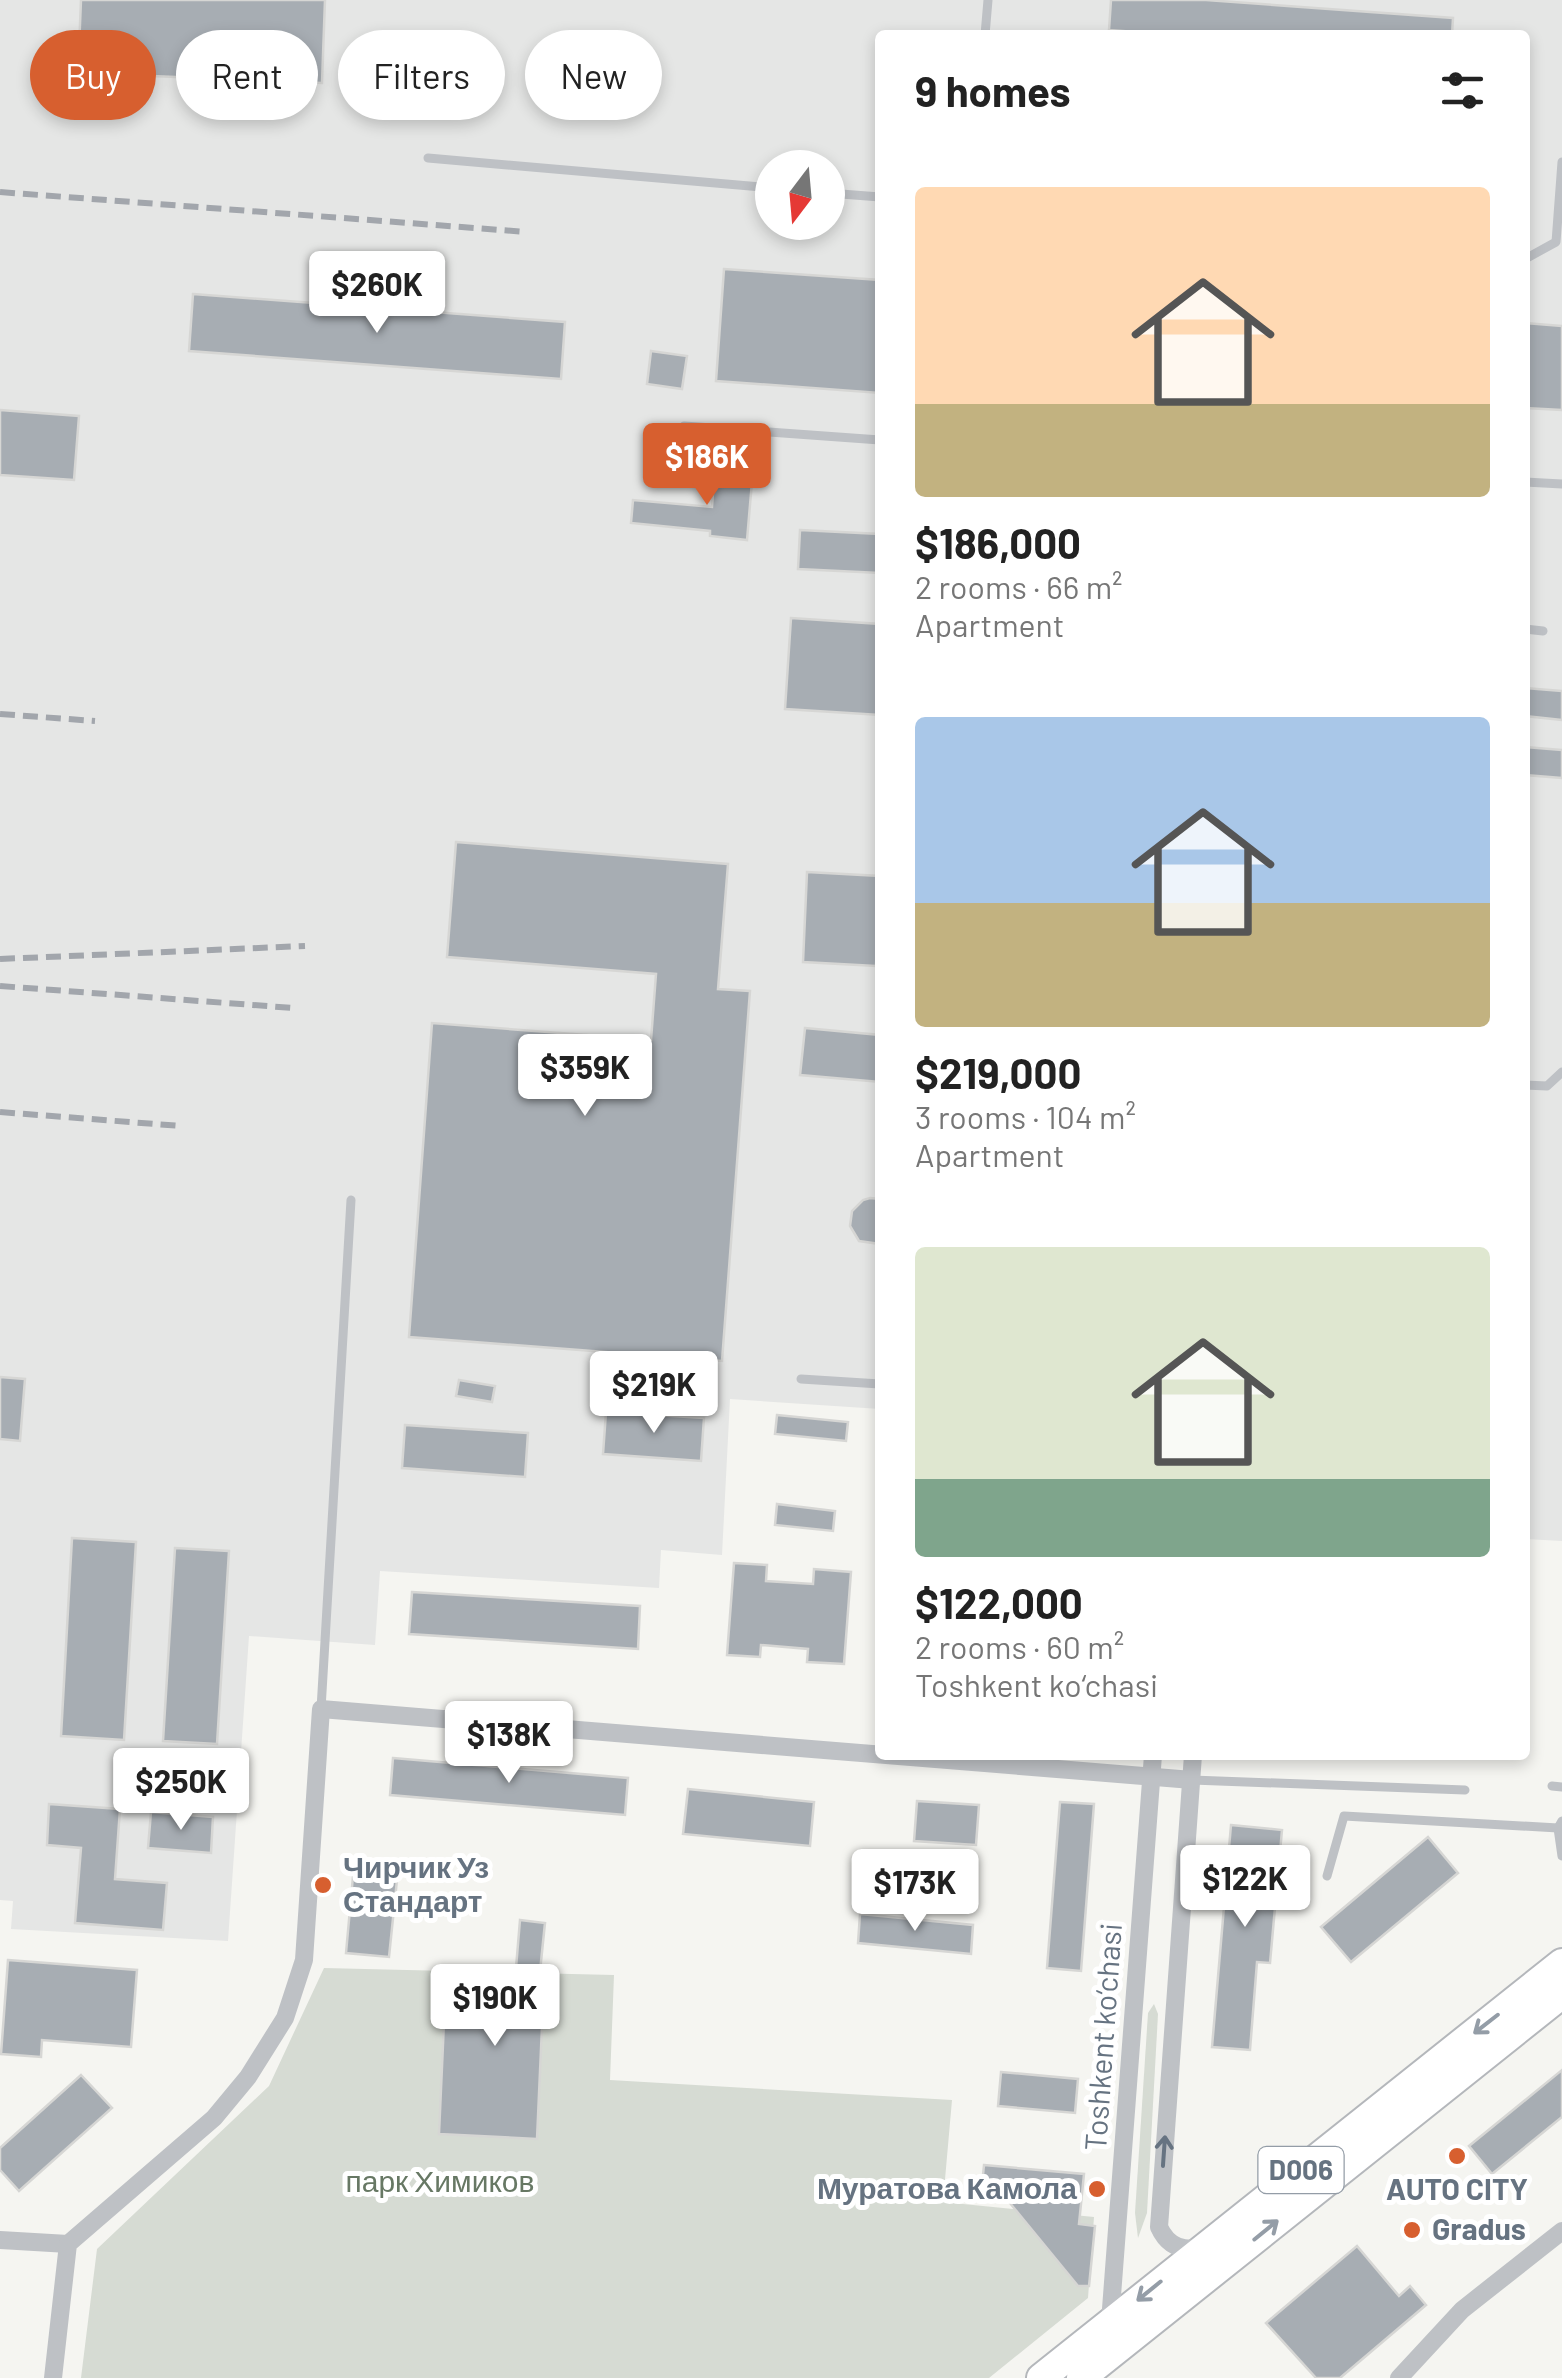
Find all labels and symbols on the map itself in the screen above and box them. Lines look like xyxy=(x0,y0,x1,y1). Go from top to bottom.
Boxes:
north arrow xyxy=(755,150,845,240)
pin: $260K xyxy=(307,251,447,336)
pin: $186K xyxy=(637,423,777,508)
pin: $359K xyxy=(515,1034,655,1119)
pin: $219K xyxy=(584,1351,724,1436)
pin: $138K xyxy=(439,1701,579,1786)
pin: $250K xyxy=(111,1748,251,1833)
pin: $122K xyxy=(1175,1845,1315,1930)
place label: Чирчик Уз Стандарт xyxy=(343,1848,489,1918)
pin: $173K xyxy=(845,1849,985,1934)
marker: Чирчик Уз Стандарт xyxy=(312,1874,334,1896)
street label: Toshkent ko‘chasi xyxy=(1076,1922,1128,2152)
pin: $190K xyxy=(425,1964,565,2049)
one-way arrow xyxy=(1473,2013,1499,2035)
one-way arrow xyxy=(1155,2136,1174,2168)
marker: AUTO CITY xyxy=(1446,2145,1468,2167)
road number: D006 xyxy=(1258,2147,1344,2193)
park label: парк Химиков xyxy=(346,2162,534,2198)
place label: Муратова Камола xyxy=(817,2169,1077,2205)
place label: AUTO CITY xyxy=(1386,2170,1528,2206)
marker: Муратова Камола xyxy=(1086,2178,1108,2200)
place label: Gradus xyxy=(1432,2210,1526,2246)
one-way arrow xyxy=(1253,2219,1279,2241)
marker: Gradus xyxy=(1401,2219,1423,2241)
one-way arrow xyxy=(1136,2280,1163,2301)

